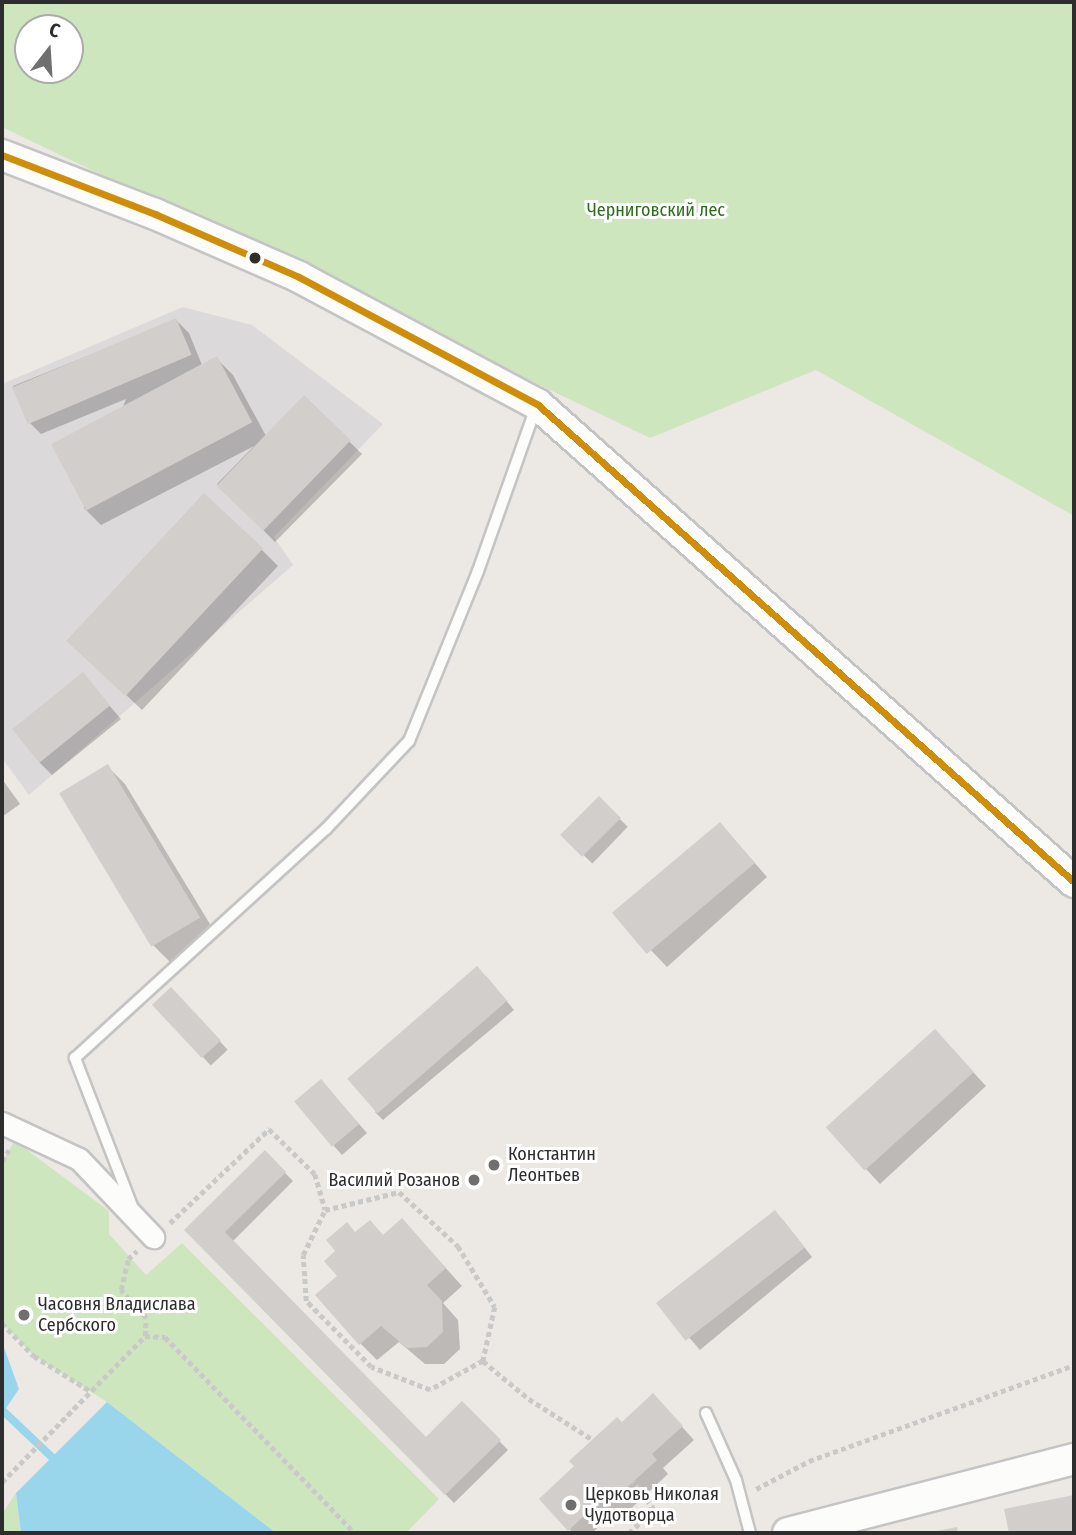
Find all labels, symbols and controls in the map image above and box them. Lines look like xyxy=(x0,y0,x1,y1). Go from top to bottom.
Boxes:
north arrow xyxy=(14,14,84,84)
text: С xyxy=(47,18,63,43)
park label: Черниговский лес xyxy=(587,199,725,221)
unlabelled marker xyxy=(248,251,262,265)
place label: Константин Леонтьев xyxy=(508,1144,596,1186)
marker: Константин Леонтьев xyxy=(486,1157,502,1173)
place label: Василий Розанов xyxy=(329,1169,460,1191)
marker: Василий Розанов xyxy=(466,1172,482,1188)
place label: Часовня Владислава Сербского xyxy=(38,1294,195,1336)
marker: Часовня Владислава Сербского xyxy=(16,1307,32,1323)
place label: Церковь Николая Чудотворца xyxy=(585,1484,719,1526)
marker: Церковь Николая Чудотворца xyxy=(563,1497,579,1513)

